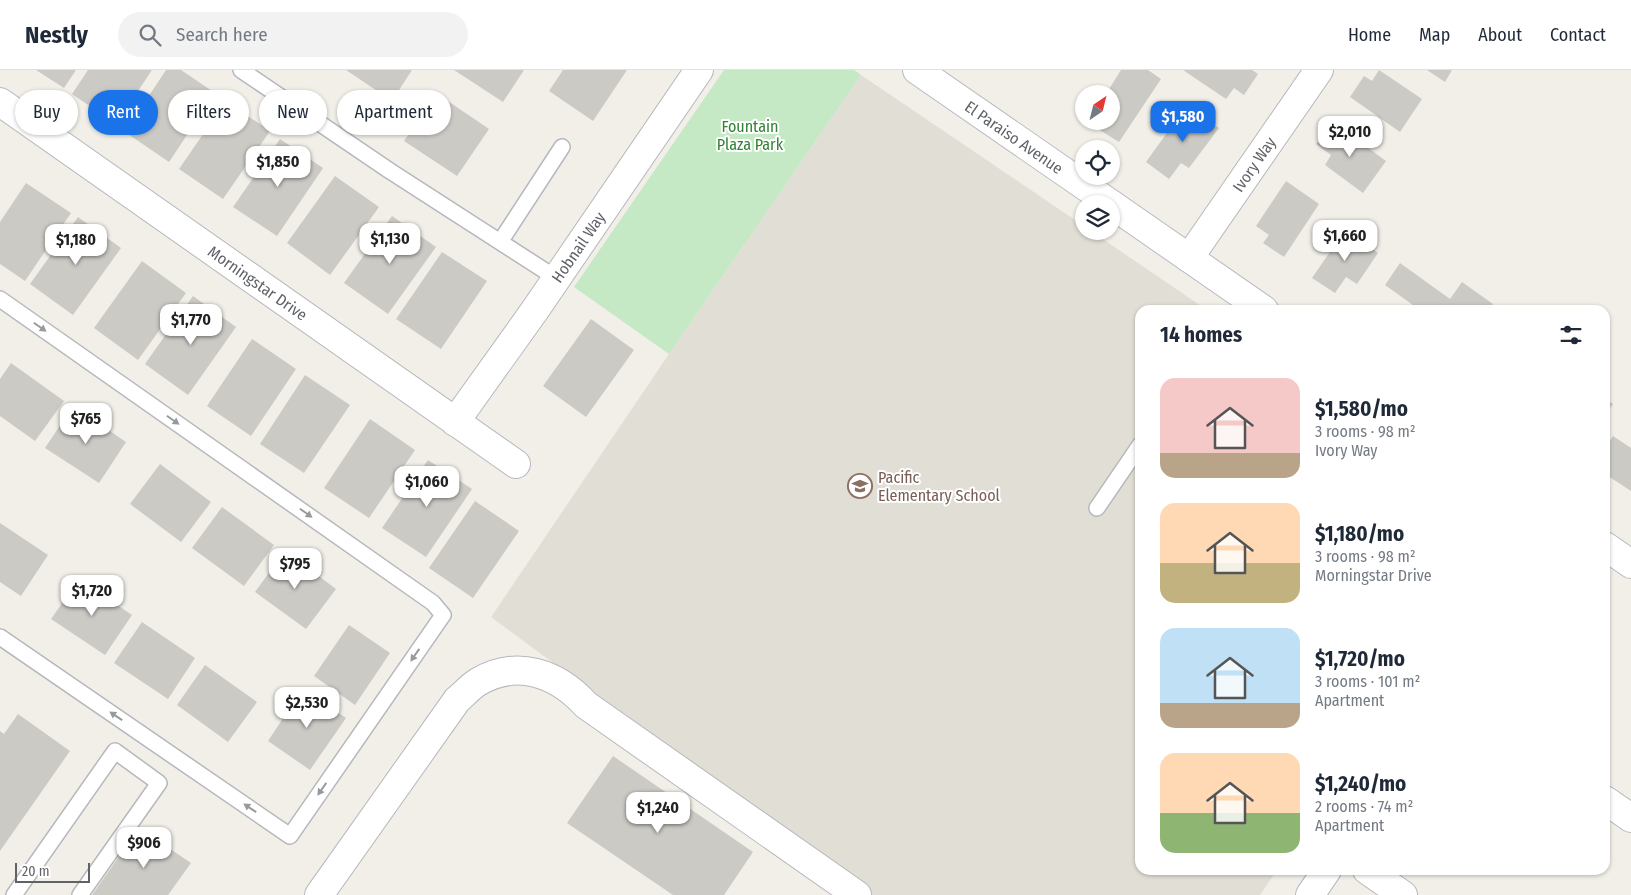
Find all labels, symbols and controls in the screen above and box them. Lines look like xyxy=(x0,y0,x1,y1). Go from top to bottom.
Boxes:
search box xyxy=(118,12,468,57)
text: Nestly xyxy=(25,21,88,49)
icon: search xyxy=(136,21,164,49)
text: Search here xyxy=(176,23,268,46)
text: Home xyxy=(1348,24,1391,46)
text: Map xyxy=(1419,24,1450,46)
text: About xyxy=(1478,24,1522,46)
text: Contact xyxy=(1550,24,1606,46)
north arrow xyxy=(1075,85,1120,130)
map controls xyxy=(1075,85,1120,240)
chip: Buy xyxy=(15,90,78,135)
chip: Rent xyxy=(88,90,158,135)
chip: Filters xyxy=(168,90,249,135)
chip: New xyxy=(259,90,327,135)
chip: Apartment xyxy=(337,90,451,135)
street label: El Paraiso Avenue xyxy=(961,97,1067,178)
pin: $1,580 xyxy=(1142,100,1224,143)
text: $1,580 xyxy=(1162,107,1204,126)
pin: $2,010 xyxy=(1309,116,1391,158)
park label: Fountain Plaza Park xyxy=(717,117,784,154)
text: $2,010 xyxy=(1329,122,1371,141)
street label: Ivory Way xyxy=(1228,132,1280,195)
button: locate xyxy=(1075,140,1120,185)
pin: $1,850 xyxy=(237,146,319,188)
text: $1,850 xyxy=(257,152,299,171)
button: layers xyxy=(1075,195,1120,240)
street label: Hobnail Way xyxy=(547,207,609,286)
pin: $1,660 xyxy=(1304,220,1386,262)
pin: $1,130 xyxy=(349,222,431,265)
pin: $1,180 xyxy=(35,224,117,266)
text: $1,660 xyxy=(1323,226,1367,245)
text: $1,130 xyxy=(370,229,410,248)
text: $1,180 xyxy=(56,230,96,249)
street label: Morningstar Drive xyxy=(205,242,311,324)
pin: $1,770 xyxy=(150,304,232,346)
text: $1,770 xyxy=(171,310,211,329)
icon: filters xyxy=(1557,321,1585,349)
one-way arrow xyxy=(33,322,47,332)
text: 14 homes xyxy=(1160,322,1242,348)
text: $1,580/mo xyxy=(1315,396,1408,422)
icon: home xyxy=(1200,398,1260,458)
pin: $765 xyxy=(56,402,116,445)
text: $765 xyxy=(71,409,101,428)
one-way arrow xyxy=(166,415,180,425)
text: 3 rooms · 98 m² xyxy=(1315,422,1416,441)
text: Ivory Way xyxy=(1315,441,1377,460)
pin: $1,060 xyxy=(386,466,468,508)
place label: Pacific Elementary School xyxy=(878,468,1000,505)
text: $1,060 xyxy=(405,472,449,491)
school or university icon: Pacific Elementary School xyxy=(847,473,873,499)
one-way arrow xyxy=(299,508,312,519)
text: $1,180/mo xyxy=(1315,521,1404,547)
icon: home xyxy=(1200,523,1260,583)
text: 3 rooms · 98 m² xyxy=(1315,547,1416,566)
pin: $795 xyxy=(265,548,325,590)
text: $795 xyxy=(280,554,310,573)
text: Morningstar Drive xyxy=(1315,566,1432,585)
pin: $1,720 xyxy=(51,574,133,617)
text: $1,720 xyxy=(72,581,112,600)
text: $1,720/mo xyxy=(1315,646,1405,672)
one-way arrow xyxy=(410,648,420,662)
icon: home xyxy=(1200,648,1260,708)
text: 3 rooms · 101 m² xyxy=(1315,672,1420,691)
pin: $2,530 xyxy=(266,686,348,729)
text: Apartment xyxy=(1315,691,1384,710)
text: $2,530 xyxy=(285,693,329,712)
one-way arrow xyxy=(109,711,122,721)
text: $1,240/mo xyxy=(1315,771,1406,797)
icon: home xyxy=(1200,773,1260,833)
one-way arrow xyxy=(317,782,327,796)
pin: $1,240 xyxy=(617,792,699,834)
text: 2 rooms · 74 m² xyxy=(1315,797,1413,816)
text: $1,240 xyxy=(637,798,679,817)
one-way arrow xyxy=(243,803,257,813)
text: Apartment xyxy=(1315,816,1384,835)
pin: $906 xyxy=(114,826,174,869)
text: $906 xyxy=(127,833,161,852)
scale bar xyxy=(15,860,90,883)
text: 20 m xyxy=(22,863,50,880)

